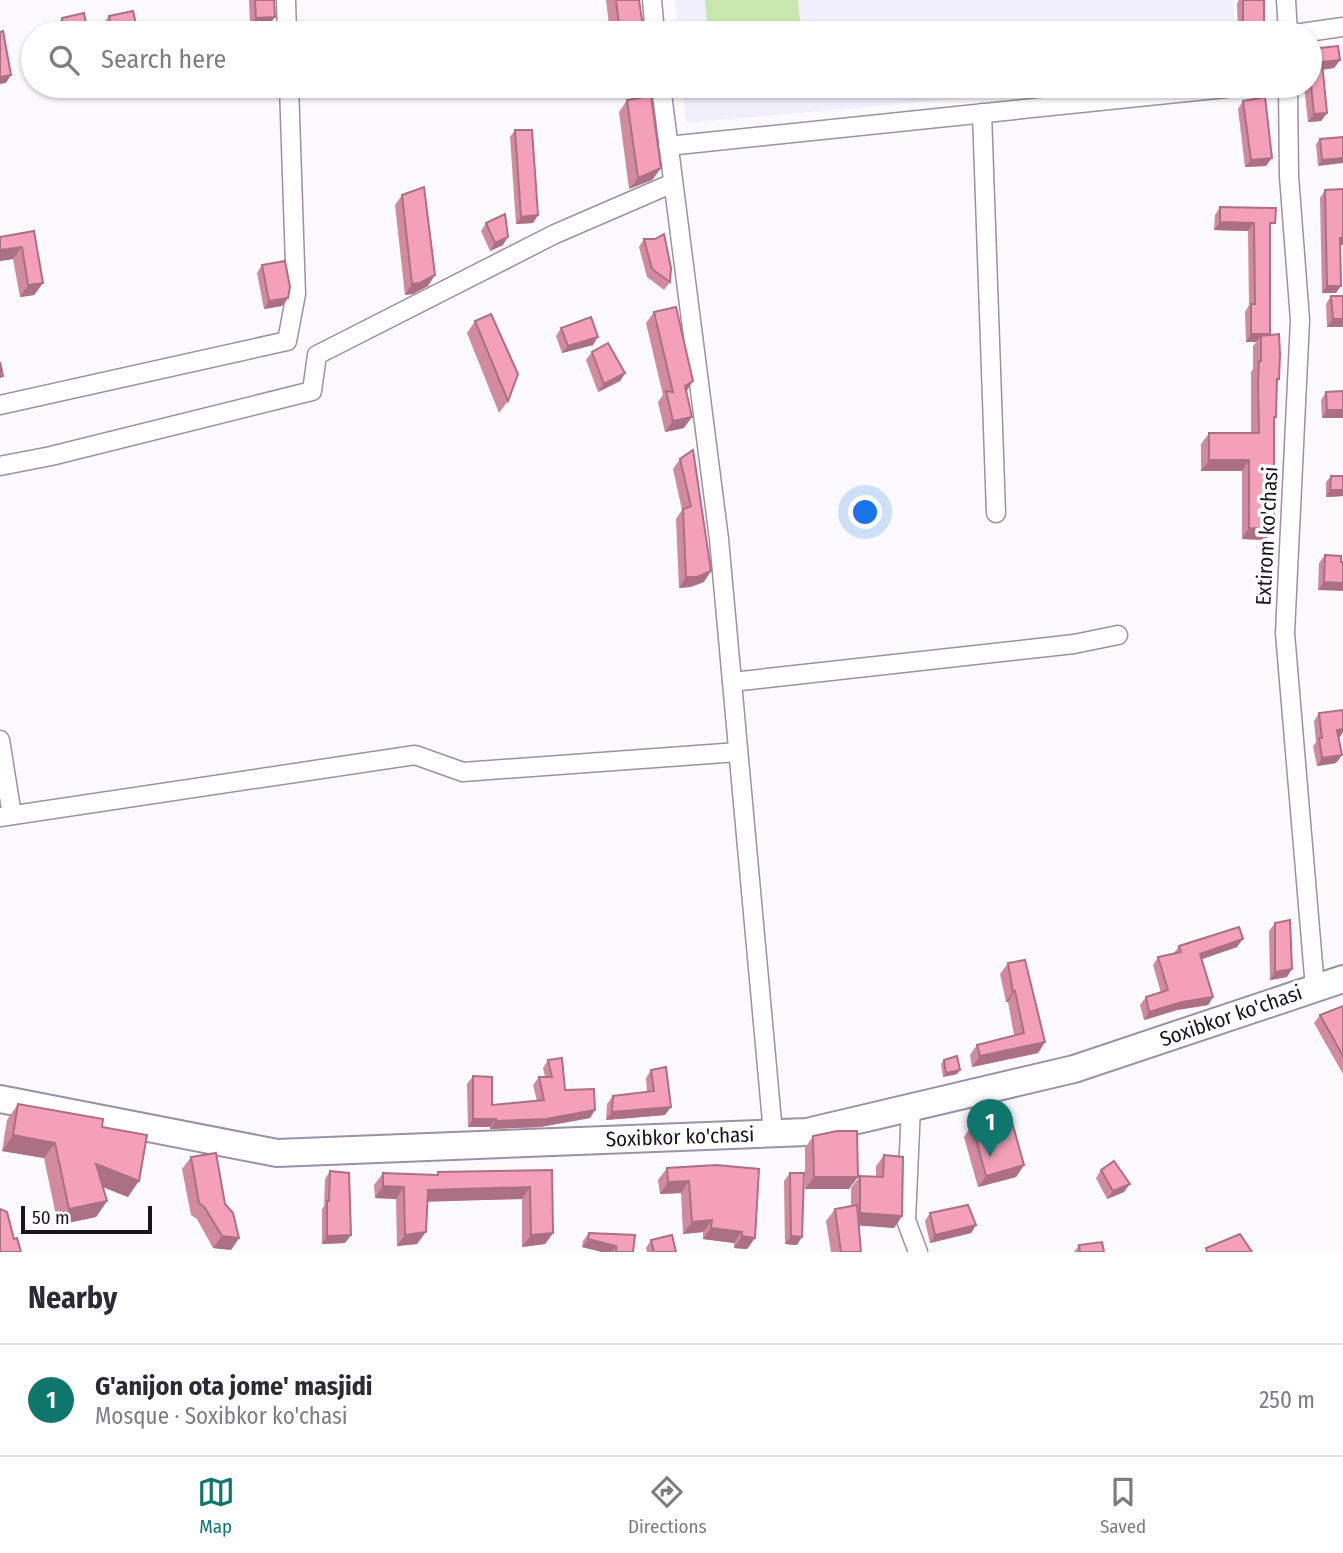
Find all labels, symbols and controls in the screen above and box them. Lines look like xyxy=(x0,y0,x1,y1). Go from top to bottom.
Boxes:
search box xyxy=(21,21,1322,98)
icon: search xyxy=(45,41,83,79)
text: Search here xyxy=(101,44,226,75)
street label: Extirom ko'chasi xyxy=(1250,466,1284,606)
your location xyxy=(848,495,882,529)
street label: Soxibkor ko'chasi xyxy=(1156,979,1306,1053)
pin: 1 xyxy=(967,1099,1013,1157)
street label: Soxibkor ko'chasi xyxy=(605,1121,755,1153)
scale bar xyxy=(21,1203,152,1235)
text: 50 m xyxy=(32,1206,70,1229)
text: Nearby xyxy=(28,1280,117,1316)
text: G'anijon ota jome' masjidi xyxy=(95,1371,373,1402)
text: 1 xyxy=(46,1386,56,1414)
text: 250 m xyxy=(1259,1386,1315,1414)
text: Mosque · Soxibkor ko'chasi xyxy=(95,1402,348,1430)
tab: Map xyxy=(197,1473,235,1538)
tab: Directions xyxy=(628,1473,707,1538)
tab: Saved xyxy=(1100,1473,1146,1538)

